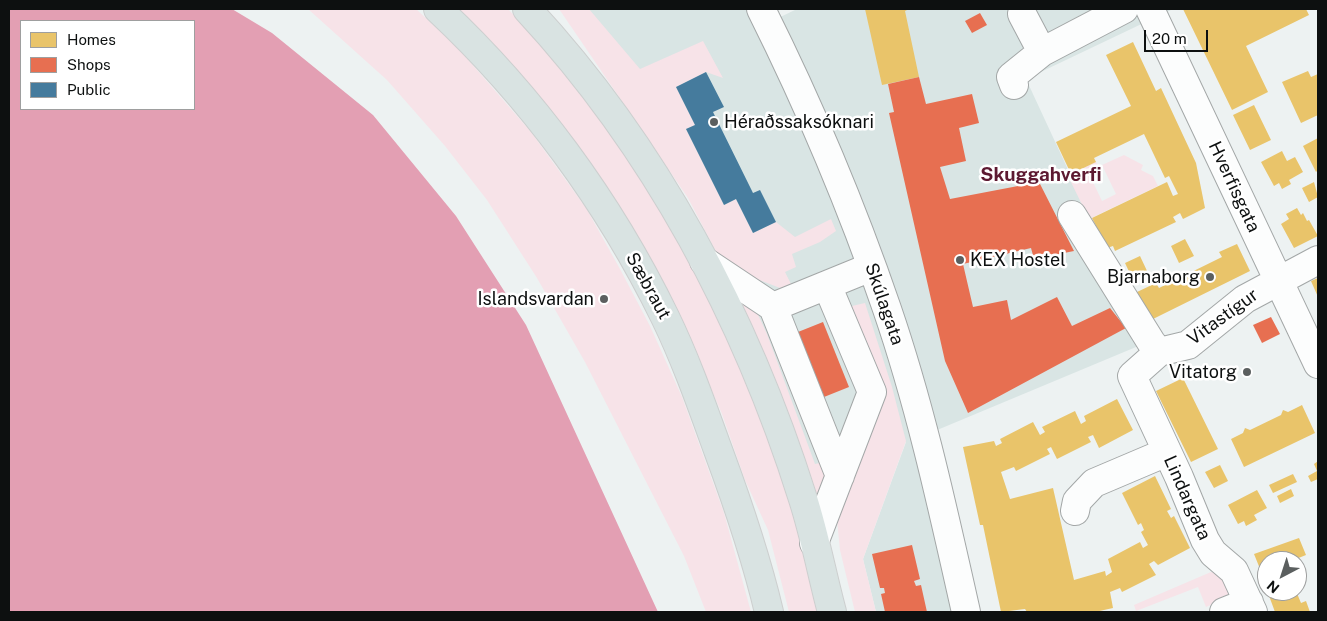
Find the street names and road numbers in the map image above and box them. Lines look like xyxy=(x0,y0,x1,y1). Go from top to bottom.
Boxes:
street label: Hverfisgata xyxy=(1204,138,1264,236)
street label: Sæbraut xyxy=(621,249,675,323)
street label: Skúlagata xyxy=(860,260,908,348)
street label: Vitastígur xyxy=(1183,284,1263,350)
street label: Lindargata xyxy=(1159,452,1215,544)

